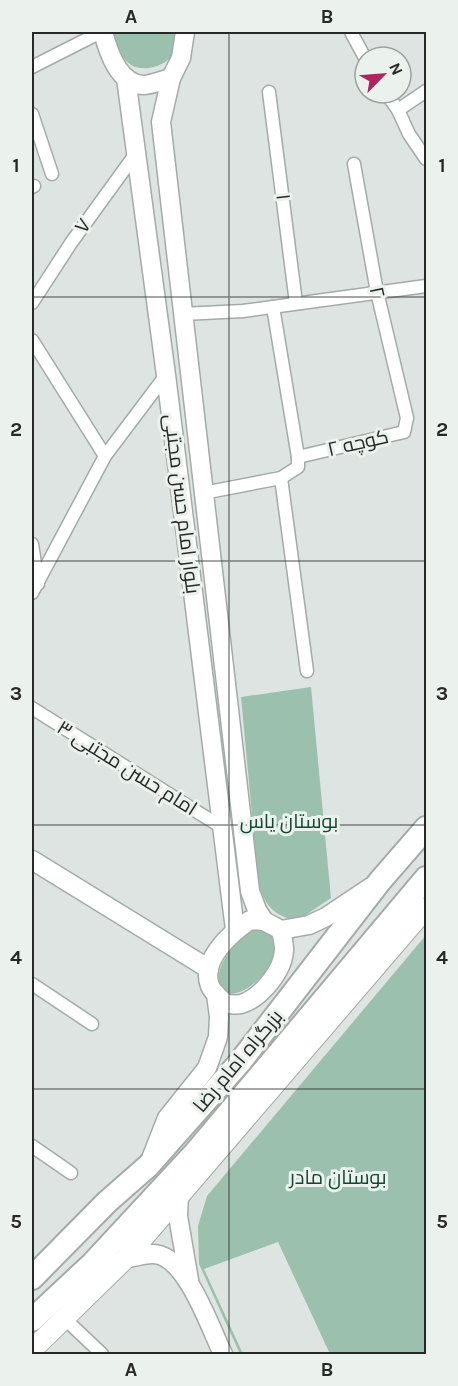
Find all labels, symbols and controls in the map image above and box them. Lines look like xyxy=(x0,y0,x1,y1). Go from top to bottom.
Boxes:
text: A xyxy=(125,5,138,28)
text: B xyxy=(321,5,333,28)
north arrow xyxy=(353,45,413,105)
text: N xyxy=(385,60,407,78)
text: 1 xyxy=(12,154,20,177)
text: 1 xyxy=(438,154,446,177)
street label: ۱ xyxy=(271,193,295,201)
street label: ۷ xyxy=(70,214,96,238)
street label: ۲ xyxy=(365,284,389,300)
street label: بلوار امام حسن مجتبی xyxy=(158,413,204,595)
text: 2 xyxy=(10,418,22,441)
text: 2 xyxy=(436,418,448,441)
street label: کوچه ۲ xyxy=(325,425,391,462)
text: 3 xyxy=(10,682,22,705)
text: 3 xyxy=(436,682,448,705)
street label: امام حسن مجتبی ۳ xyxy=(52,716,201,822)
park label: بوستان یاس xyxy=(240,810,338,834)
text: 4 xyxy=(10,946,22,969)
text: 4 xyxy=(436,946,448,969)
street label: بزرگراه امام رضا xyxy=(188,1005,289,1118)
park label: بوستان مادر xyxy=(289,1166,386,1190)
text: 5 xyxy=(10,1210,22,1233)
text: 5 xyxy=(436,1210,448,1233)
text: A xyxy=(125,1358,138,1381)
text: B xyxy=(321,1358,333,1381)

